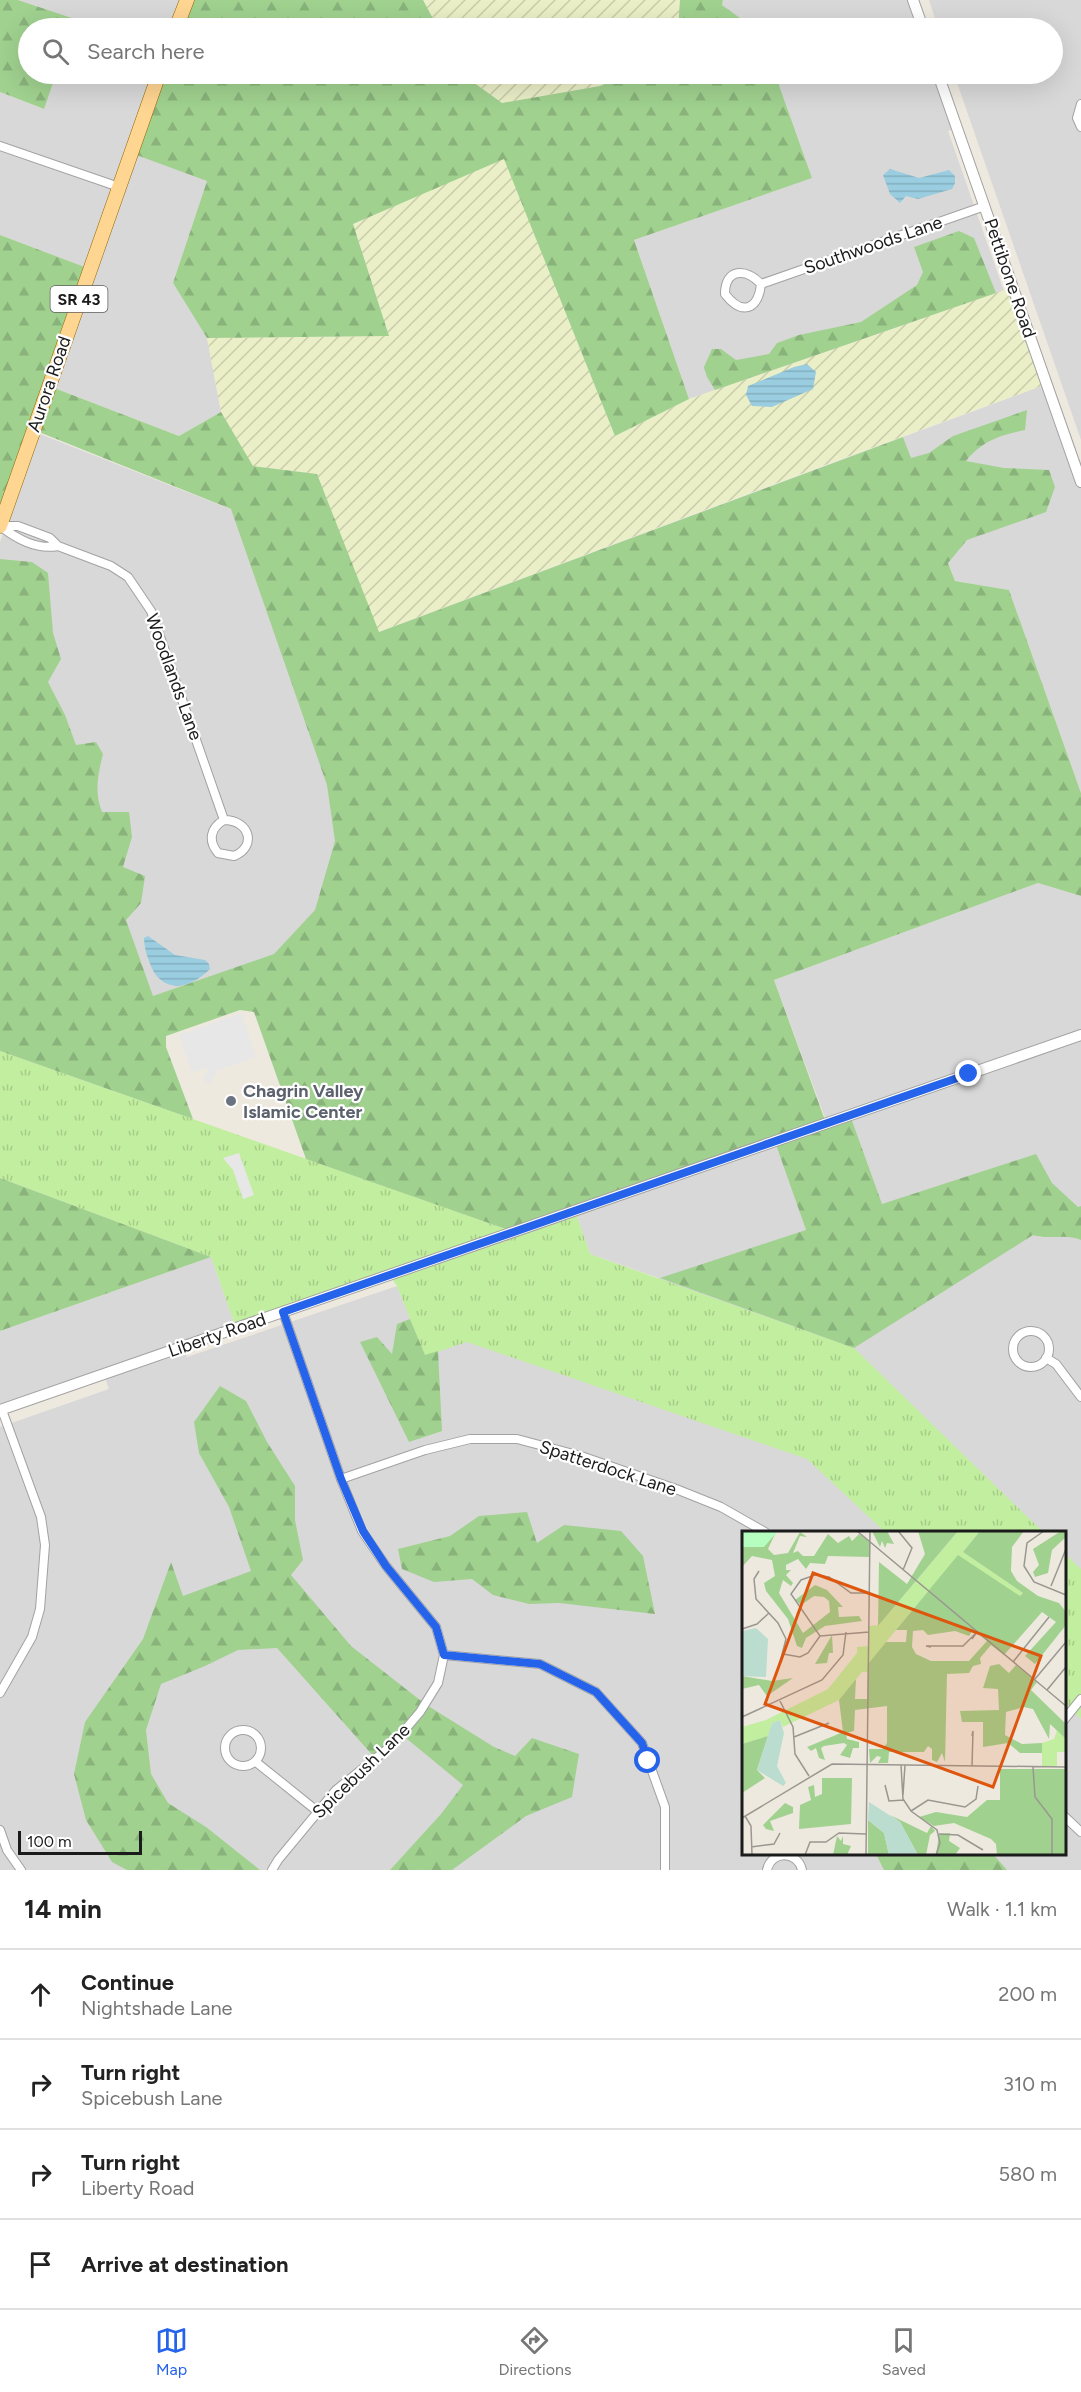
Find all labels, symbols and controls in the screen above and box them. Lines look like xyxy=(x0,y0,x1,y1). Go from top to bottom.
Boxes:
search box xyxy=(18,18,1063,84)
icon: search xyxy=(39,35,72,68)
text: Search here xyxy=(87,38,205,65)
street label: Southwoods Lane xyxy=(801,211,945,279)
street label: Pettibone Road xyxy=(979,216,1041,340)
road number: SR 43 xyxy=(50,286,107,312)
street label: Aurora Road xyxy=(22,333,76,435)
street label: Woodlands Lane xyxy=(141,611,207,743)
route end xyxy=(955,1060,981,1086)
place label: Chagrin Valley Islamic Center xyxy=(243,1080,364,1123)
marker: Chagrin Valley Islamic Center xyxy=(224,1094,238,1108)
street label: Liberty Road xyxy=(165,1308,269,1362)
street label: Spatterdock Lane xyxy=(537,1435,679,1501)
inset map xyxy=(742,1531,1066,1855)
street label: Spicebush Lane xyxy=(308,1719,415,1823)
route start xyxy=(634,1747,660,1773)
scale bar xyxy=(18,1828,142,1856)
text: 100 m xyxy=(27,1832,72,1851)
text: 14 min xyxy=(24,1893,102,1925)
text: Walk · 1.1 km xyxy=(947,1897,1057,1921)
text: Continue xyxy=(81,1969,174,1996)
icon: ahead xyxy=(24,1978,57,2011)
text: 200 m xyxy=(998,1982,1057,2006)
text: Nightshade Lane xyxy=(81,1996,233,2020)
text: Turn right xyxy=(81,2059,180,2086)
icon: right xyxy=(24,2068,57,2101)
text: 310 m xyxy=(1003,2072,1057,2096)
text: Spicebush Lane xyxy=(81,2086,222,2110)
text: Turn right xyxy=(81,2149,180,2176)
icon: right xyxy=(24,2158,57,2191)
text: 580 m xyxy=(998,2162,1057,2186)
text: Liberty Road xyxy=(81,2176,195,2200)
icon: arrive xyxy=(24,2248,57,2281)
text: Arrive at destination xyxy=(81,2251,289,2278)
tab: Map xyxy=(155,2324,188,2379)
tab: Directions xyxy=(498,2324,571,2379)
tab: Saved xyxy=(882,2324,926,2379)

